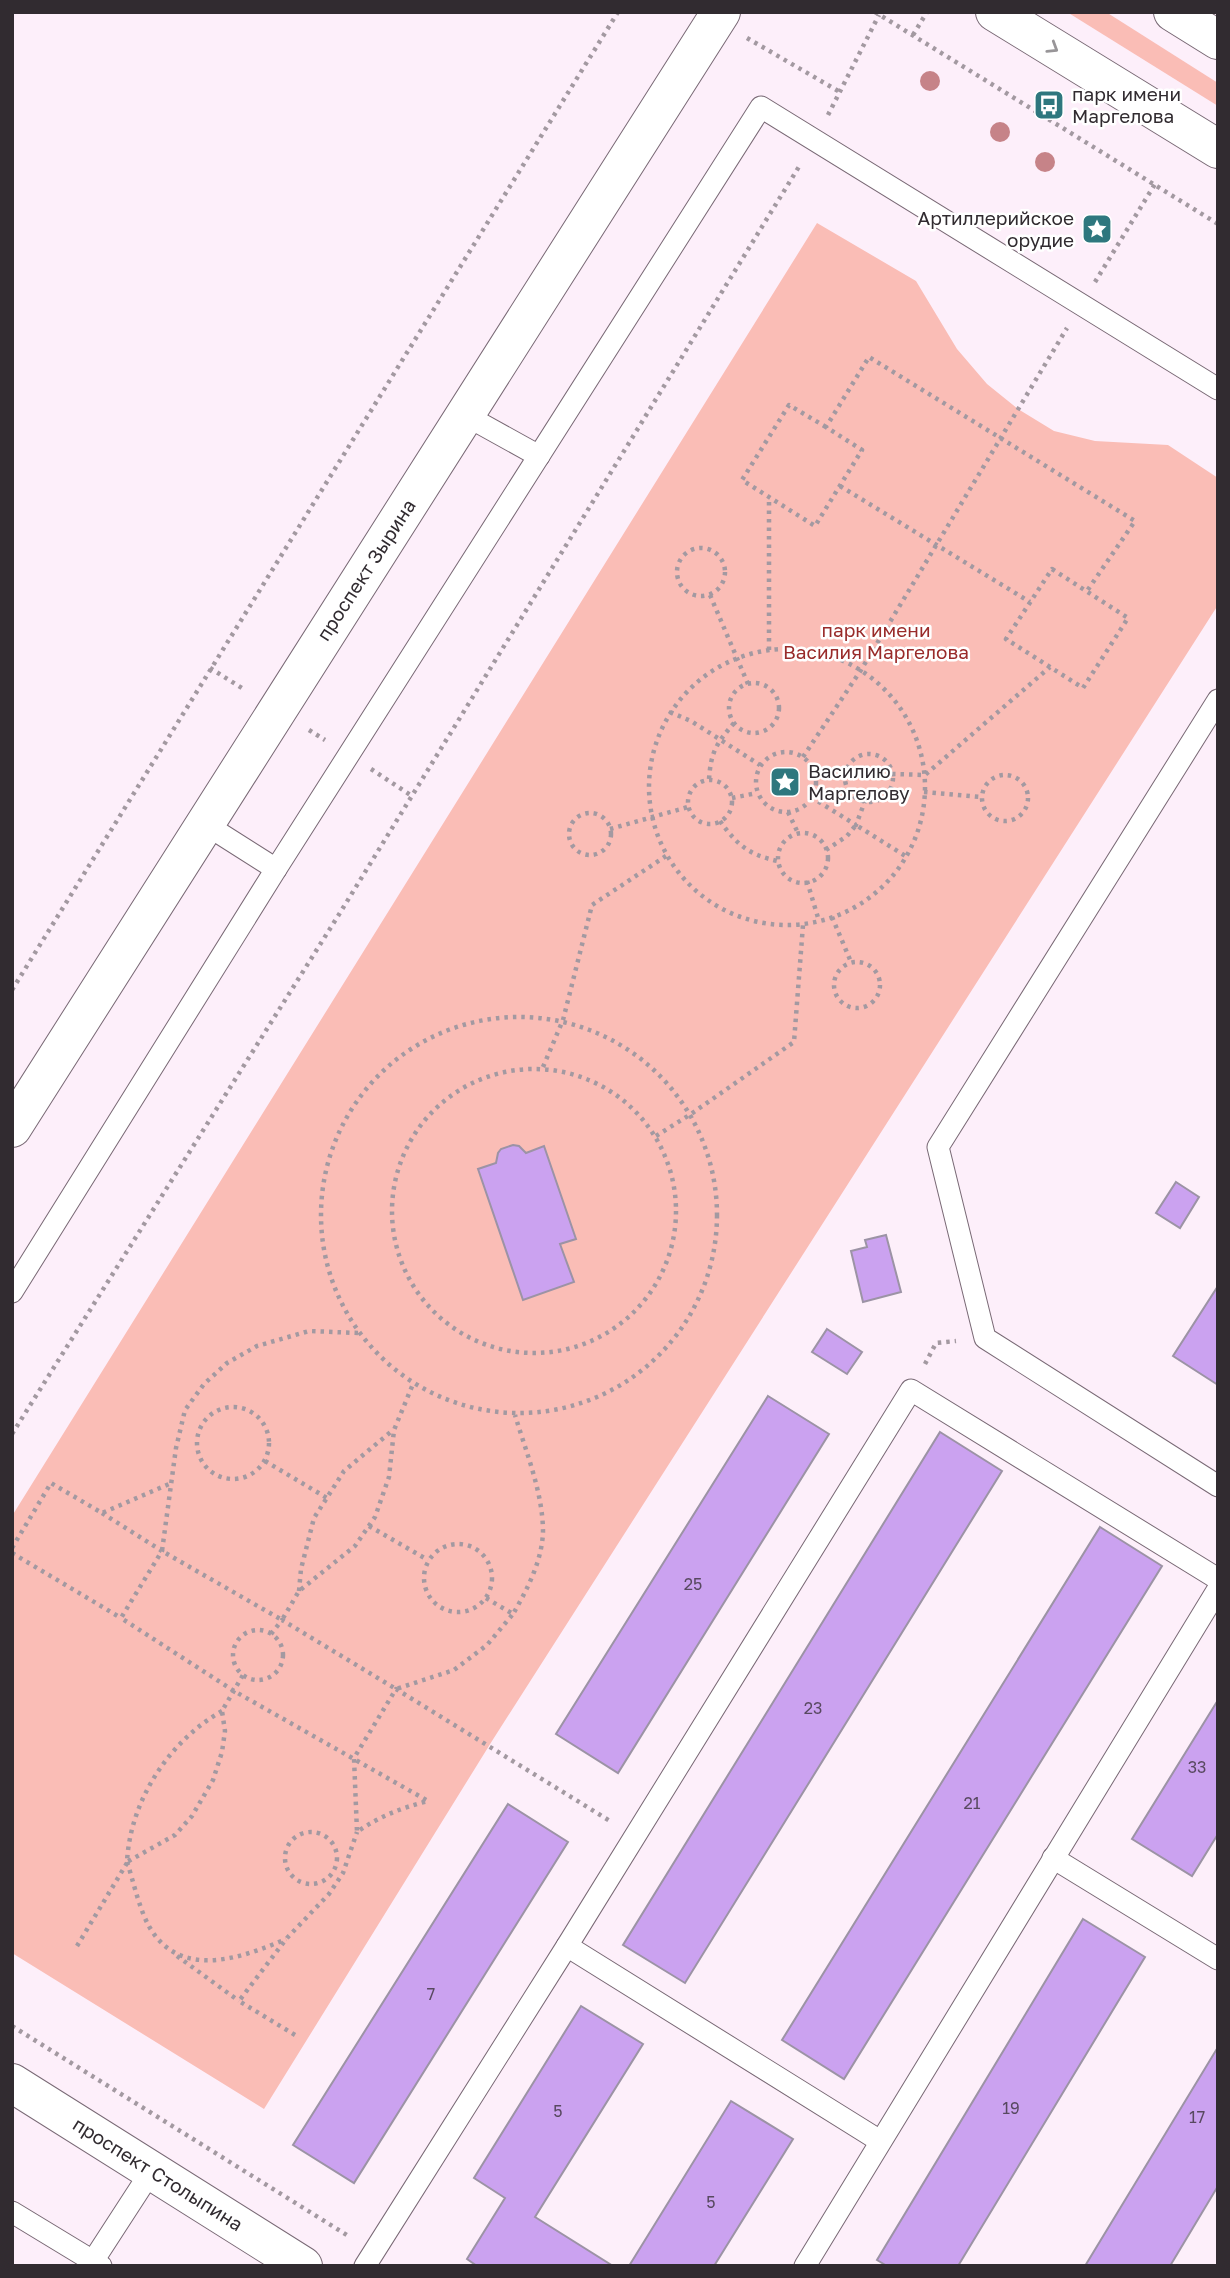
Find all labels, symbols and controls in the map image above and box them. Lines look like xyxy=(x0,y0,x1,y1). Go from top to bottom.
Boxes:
one-way arrow xyxy=(1046,40,1059,53)
place label: парк имени Маргелова xyxy=(1072,82,1181,127)
bus stop icon: парк имени Маргелова xyxy=(1032,88,1066,122)
place label: Артиллерийское орудие xyxy=(917,206,1074,251)
place icon: Артиллерийское орудие xyxy=(1080,212,1114,246)
street label: проспект Зырина xyxy=(311,495,420,645)
park label: парк имени Василия Маргелова xyxy=(783,618,969,663)
place label: Василию Маргелову xyxy=(808,759,910,804)
place icon: Василию Маргелову xyxy=(768,765,802,799)
house number: 25 xyxy=(684,1574,702,1594)
house number: 23 xyxy=(804,1698,822,1718)
house number: 33 xyxy=(1188,1757,1206,1777)
house number: 21 xyxy=(963,1793,981,1813)
house number: 7 xyxy=(427,1984,435,2004)
house number: 19 xyxy=(1002,2098,1020,2118)
house number: 5 xyxy=(553,2101,563,2121)
house number: 17 xyxy=(1189,2107,1205,2127)
street label: проспект Столыпина xyxy=(69,2112,247,2235)
house number: 5 xyxy=(706,2192,716,2212)

